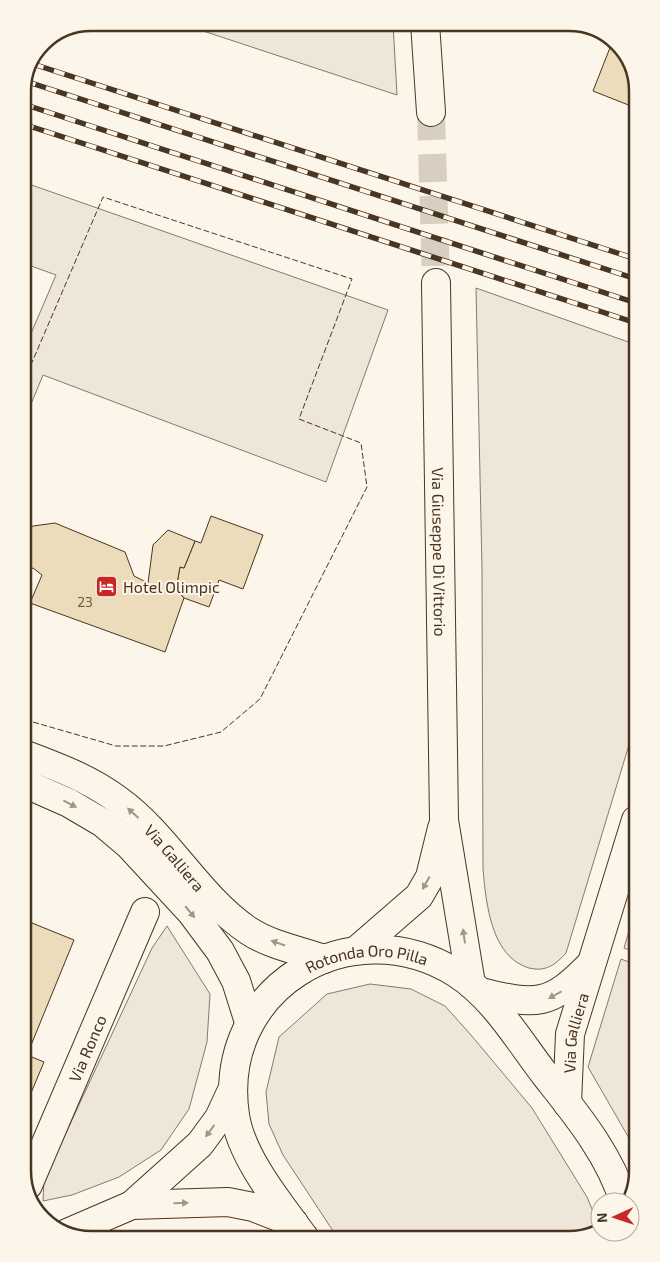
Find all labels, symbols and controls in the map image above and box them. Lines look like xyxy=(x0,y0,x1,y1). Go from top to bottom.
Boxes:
street label: Via Giuseppe Di Vittorio xyxy=(429,467,451,637)
hotel icon: Hotel Olimpic xyxy=(95,574,119,598)
place label: Hotel Olimpic xyxy=(123,577,220,596)
house number: 23 xyxy=(77,593,93,610)
one-way arrow xyxy=(63,800,77,809)
one-way arrow xyxy=(127,807,139,819)
street label: Via Galliera xyxy=(141,820,209,895)
one-way arrow xyxy=(422,876,430,890)
one-way arrow xyxy=(184,906,195,918)
one-way arrow xyxy=(460,927,468,943)
one-way arrow xyxy=(271,939,286,946)
street label: Rotonda Oro Pilla xyxy=(301,940,431,976)
street label: Via Galliera xyxy=(559,990,592,1074)
one-way arrow xyxy=(548,991,563,999)
street label: Via Ronco xyxy=(64,1012,109,1084)
one-way arrow xyxy=(205,1124,215,1138)
north arrow xyxy=(590,1192,640,1242)
one-way arrow xyxy=(173,1199,189,1207)
text: N xyxy=(593,1212,610,1223)

